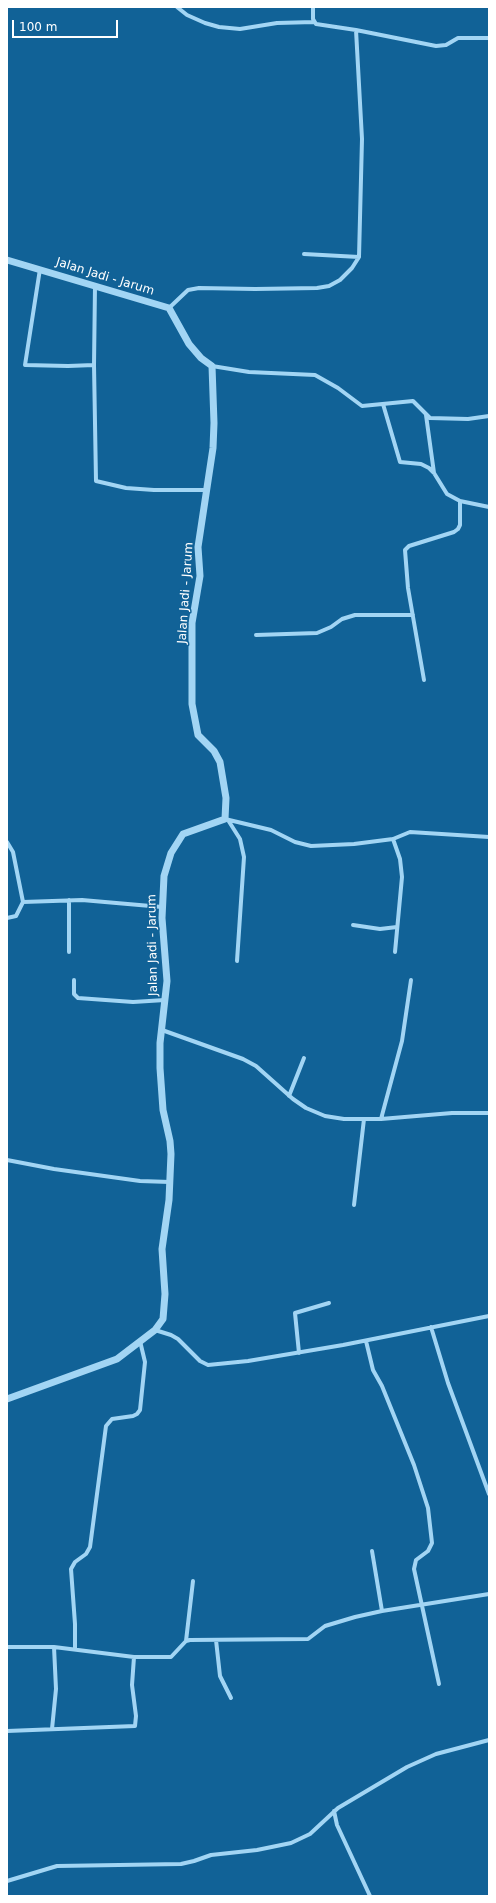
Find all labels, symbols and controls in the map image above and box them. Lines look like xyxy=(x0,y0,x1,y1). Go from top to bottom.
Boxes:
scale bar xyxy=(14,12,120,38)
text: 100 m xyxy=(19,20,57,34)
street label: Jalan Jadi - Jarum xyxy=(54,255,156,299)
street label: Jalan Jadi - Jarum xyxy=(175,542,197,644)
street label: Jalan Jadi - Jarum xyxy=(145,894,161,996)

